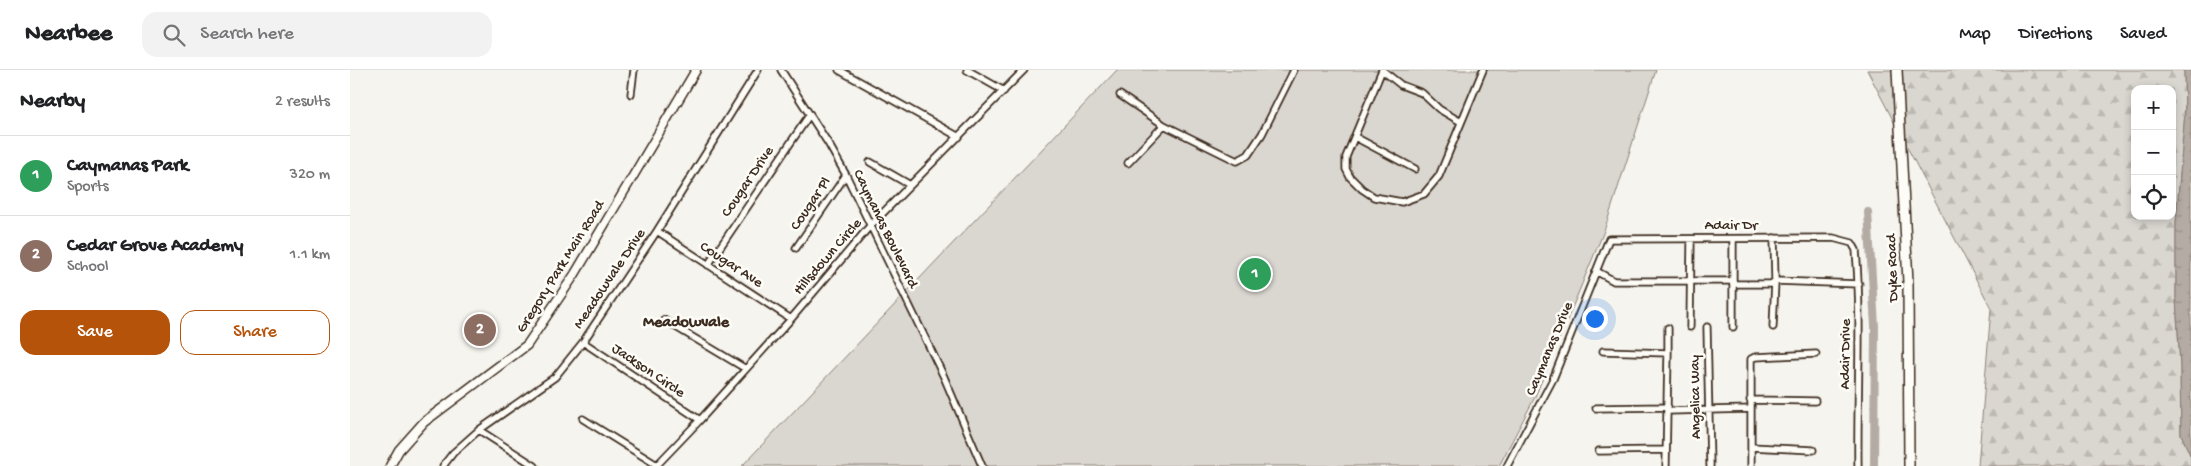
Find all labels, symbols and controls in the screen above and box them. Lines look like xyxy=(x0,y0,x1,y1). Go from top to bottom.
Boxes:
search box xyxy=(142,12,492,57)
text: Nearbee xyxy=(25,20,112,49)
icon: search xyxy=(160,21,188,49)
text: Search here xyxy=(200,23,294,46)
text: Map xyxy=(1959,24,1991,45)
text: Directions xyxy=(2019,24,2092,45)
text: Saved xyxy=(2120,24,2166,45)
map controls xyxy=(2131,85,2176,220)
button: + xyxy=(2131,85,2176,130)
text: Nearby xyxy=(20,90,85,115)
text: 2 results xyxy=(275,93,330,112)
button: − xyxy=(2131,130,2176,175)
street label: Cougar Drive xyxy=(718,143,778,221)
text: Caymanas Park xyxy=(67,155,189,178)
text: 1 xyxy=(33,166,39,185)
text: 320 m xyxy=(290,166,330,185)
street label: Caymanas Boulevard xyxy=(848,167,922,292)
street label: Cougar Pl xyxy=(787,174,835,234)
button: locate xyxy=(2131,175,2176,220)
text: Sports xyxy=(67,178,109,197)
street label: Gregory Park Main Road xyxy=(513,196,610,337)
street label: Hillsdown Circle xyxy=(790,215,866,299)
street label: Adair Dr xyxy=(1704,217,1759,235)
street label: Meadowvale Drive xyxy=(570,225,650,332)
street label: Dyke Road xyxy=(1883,233,1903,303)
text: Cedar Grove Academy xyxy=(67,235,243,258)
street label: Cougar Ave xyxy=(696,238,766,292)
text: 2 xyxy=(32,246,40,265)
text: 1.1 km xyxy=(290,246,330,265)
pin: 1 xyxy=(1239,255,1271,293)
text: School xyxy=(67,258,109,277)
street label: Caymanas Drive xyxy=(1522,299,1578,399)
your location xyxy=(1582,306,1608,332)
button: Save xyxy=(20,310,170,355)
button: Share xyxy=(180,310,330,355)
pin: 2 xyxy=(464,311,496,349)
district label: Meadowvale xyxy=(643,314,730,333)
street label: Adair Drive xyxy=(1836,318,1856,390)
street label: Jackson Circle xyxy=(608,340,688,402)
street label: Angelica Way xyxy=(1686,354,1706,439)

